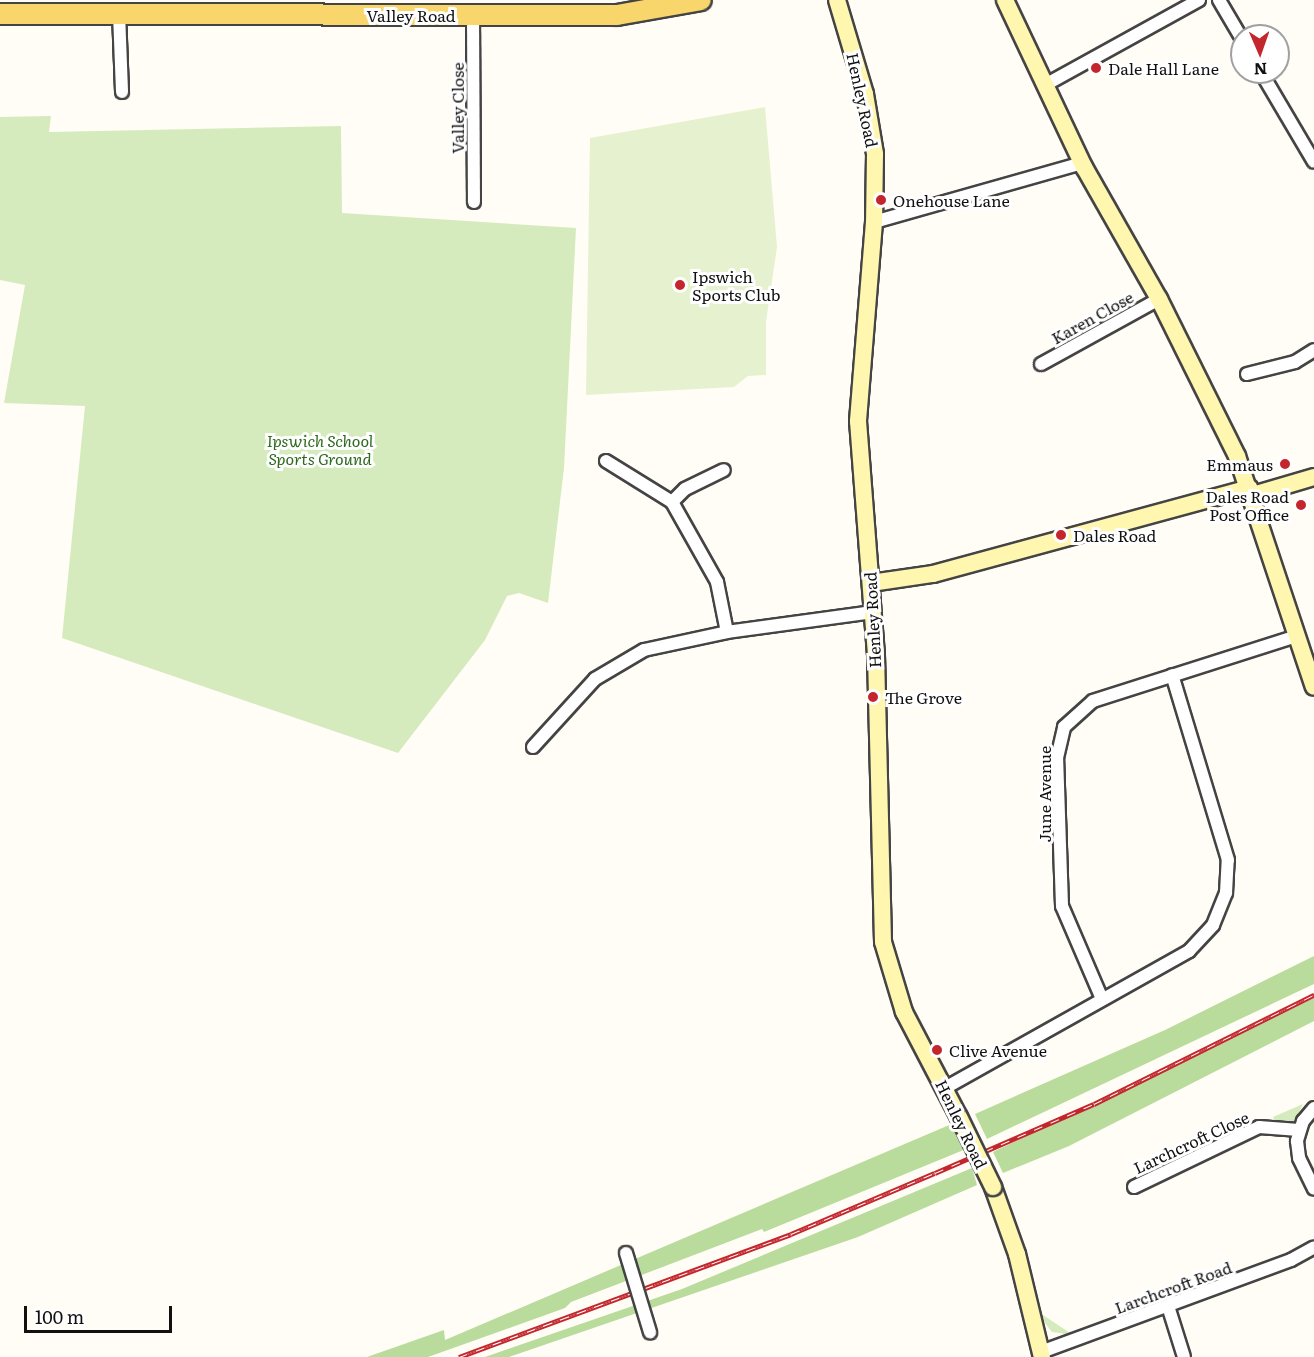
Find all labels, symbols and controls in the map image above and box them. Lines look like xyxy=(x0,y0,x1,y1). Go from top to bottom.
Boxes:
street label: Valley Road xyxy=(366,5,456,25)
north arrow xyxy=(1230,24,1290,84)
street label: Henley Road xyxy=(844,51,882,149)
place label: Dale Hall Lane xyxy=(1108,58,1219,78)
text: N xyxy=(1253,58,1268,82)
marker: Dale Hall Lane xyxy=(1089,61,1103,75)
street label: Valley Close xyxy=(447,62,467,154)
place label: Onehouse Lane xyxy=(893,190,1010,210)
marker: Onehouse Lane xyxy=(874,193,888,207)
place label: Ipswich Sports Club xyxy=(692,266,780,304)
marker: Ipswich Sports Club xyxy=(673,278,687,292)
street label: Karen Close xyxy=(1048,287,1136,347)
park label: Ipswich School Sports Ground xyxy=(267,430,373,468)
place label: Emmaus xyxy=(1206,454,1273,474)
marker: Emmaus xyxy=(1278,457,1292,471)
place label: Dales Road Post Office xyxy=(1206,486,1289,524)
marker: Dales Road Post Office xyxy=(1294,498,1308,512)
place label: Dales Road xyxy=(1073,525,1156,545)
marker: Dales Road xyxy=(1054,528,1068,542)
street label: Henley Road xyxy=(860,571,884,669)
place label: The Grove xyxy=(885,687,962,707)
marker: The Grove xyxy=(866,690,880,704)
street label: June Avenue xyxy=(1034,746,1054,842)
place label: Clive Avenue xyxy=(949,1040,1047,1060)
marker: Clive Avenue xyxy=(930,1043,944,1057)
street label: Henley Road xyxy=(932,1076,992,1172)
street label: Larchcroft Close xyxy=(1130,1107,1252,1177)
street label: Larchcroft Road xyxy=(1112,1257,1234,1317)
scale bar xyxy=(27,1294,176,1332)
text: 100 m xyxy=(35,1303,84,1330)

